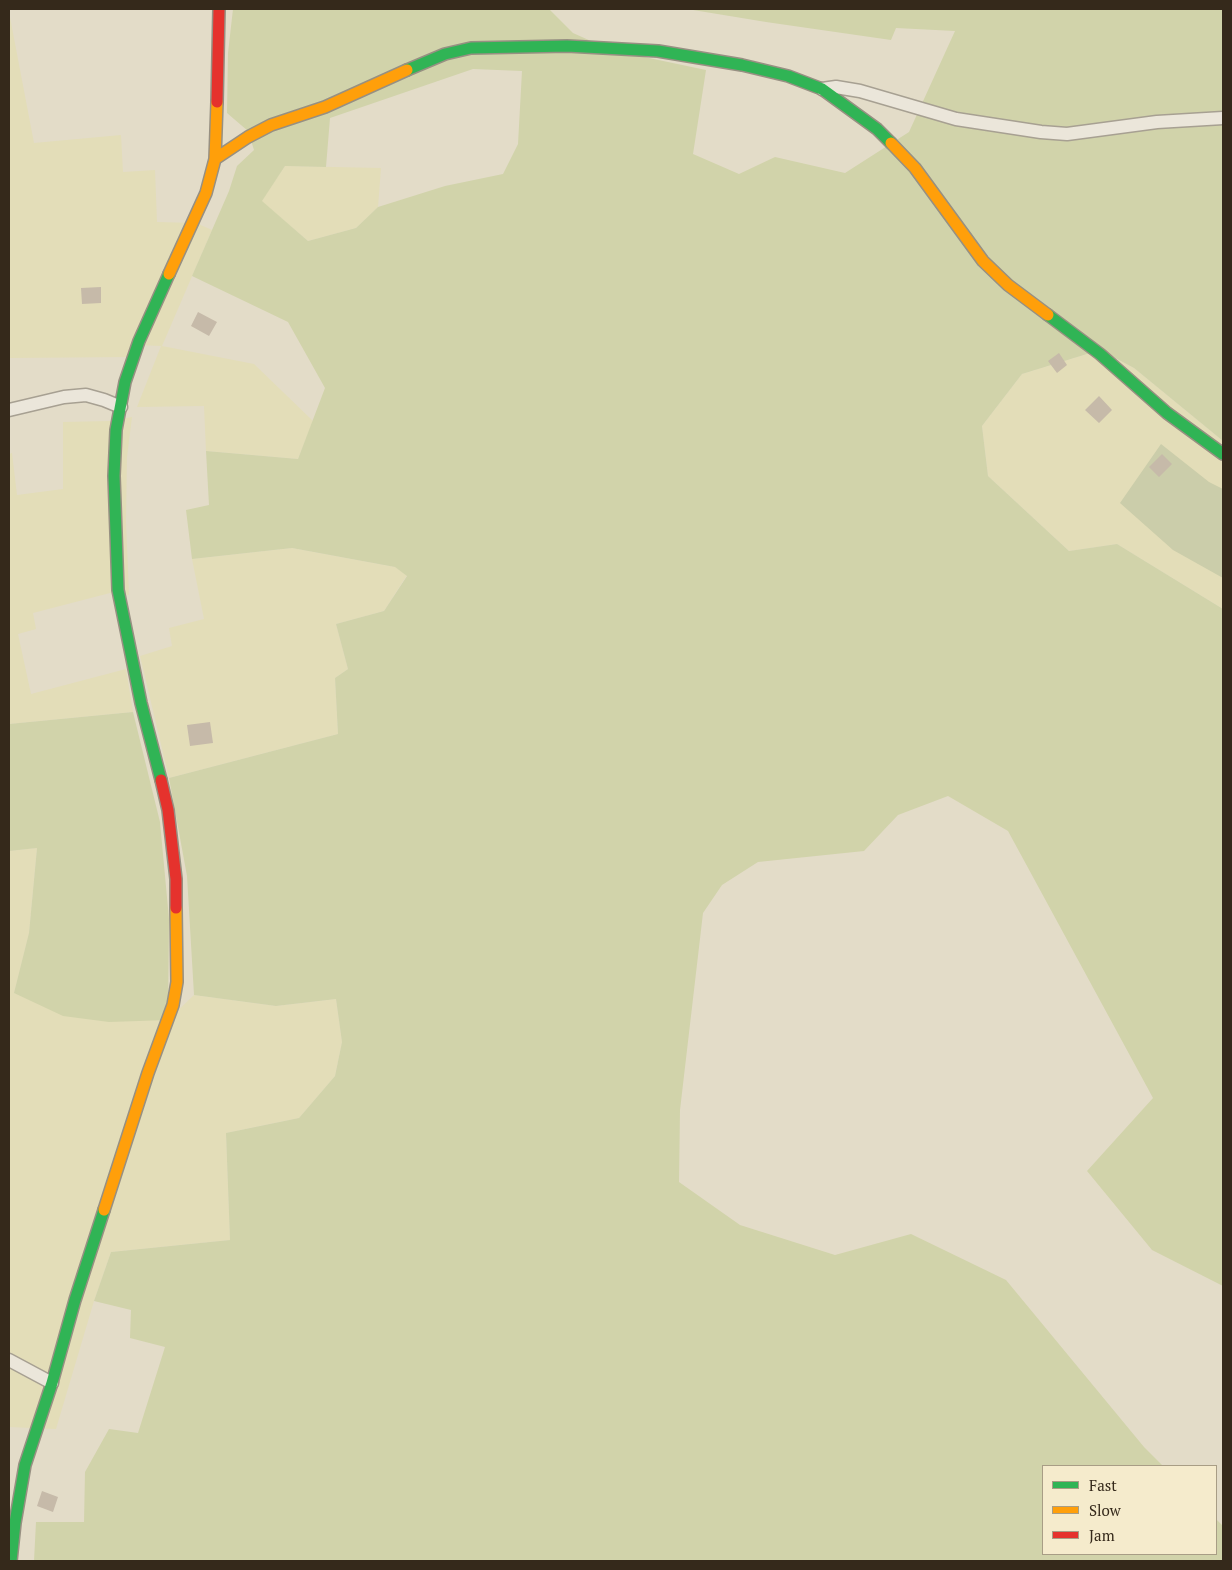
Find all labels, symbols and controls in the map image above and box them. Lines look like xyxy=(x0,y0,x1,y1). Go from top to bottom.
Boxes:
legend xyxy=(1042,1465,1217,1555)
text: Fast xyxy=(1089,1475,1117,1495)
text: Slow xyxy=(1089,1500,1121,1520)
text: Jam xyxy=(1089,1525,1115,1545)

